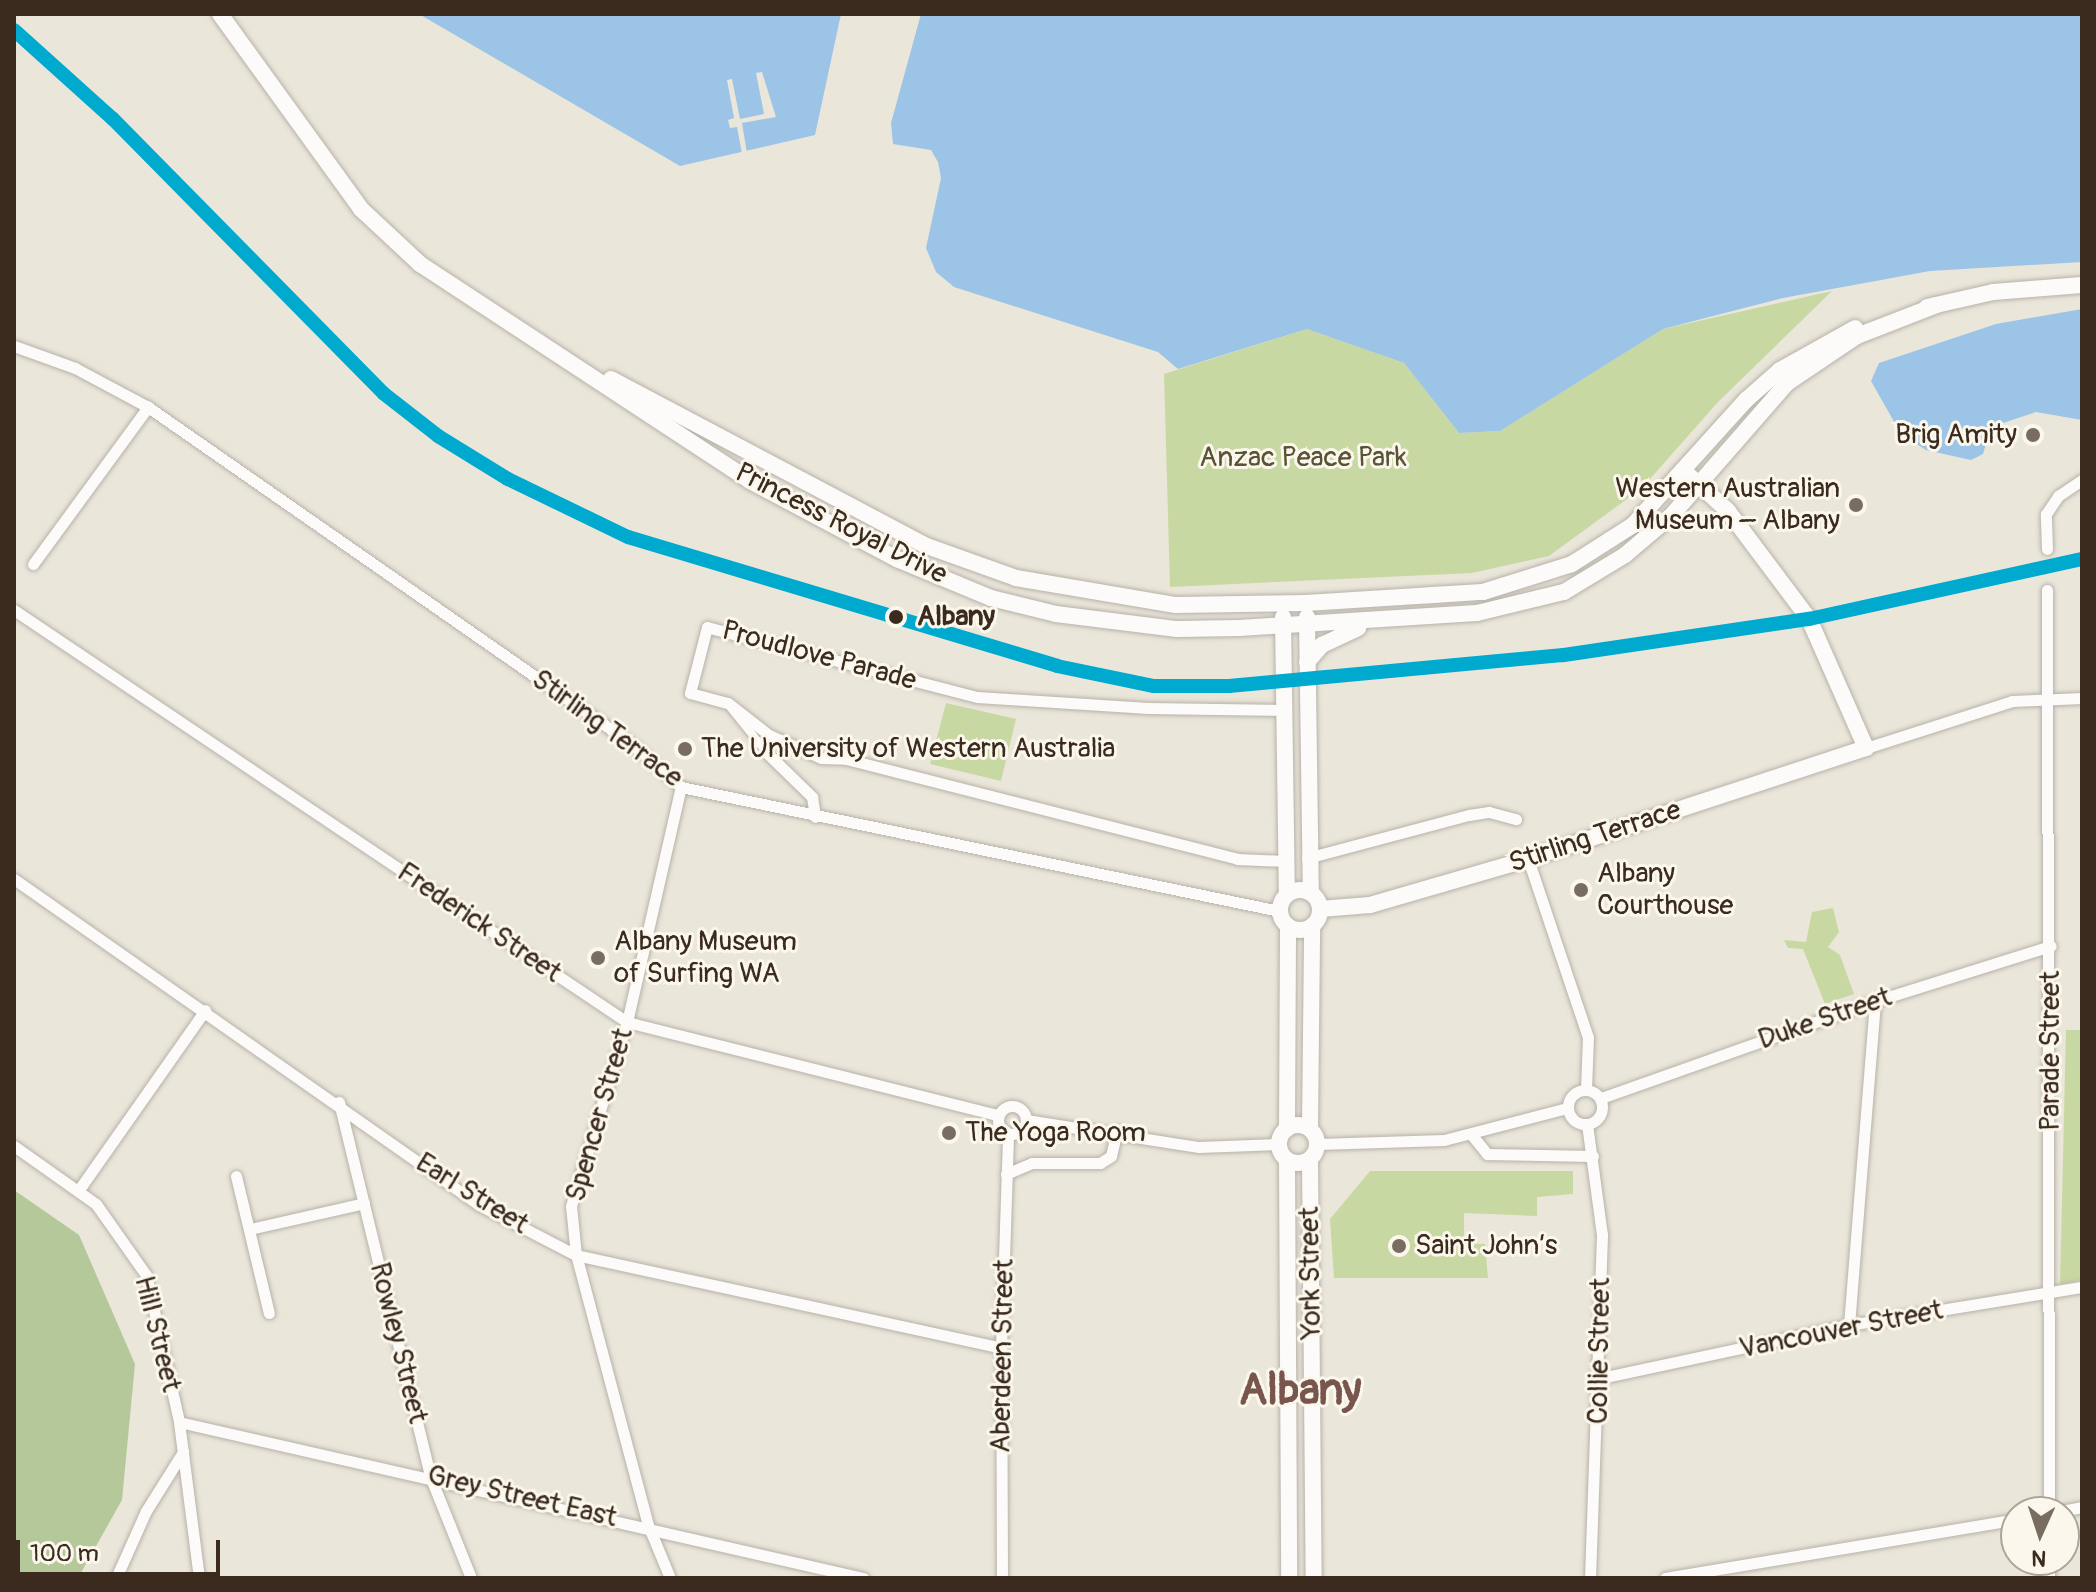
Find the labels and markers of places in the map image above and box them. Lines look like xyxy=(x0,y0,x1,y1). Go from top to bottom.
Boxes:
place label: Brig Amity xyxy=(1895,418,2017,452)
marker: Brig Amity xyxy=(2024,426,2042,444)
place label: Western Australian Museum – Albany xyxy=(1615,472,1840,538)
marker: Western Australian Museum – Albany xyxy=(1847,496,1865,514)
place label: Albany xyxy=(917,600,995,634)
marker: Albany xyxy=(882,603,910,631)
place label: The University of Western Australia xyxy=(701,732,1115,766)
marker: The University of Western Australia xyxy=(676,740,694,758)
place label: Albany Courthouse xyxy=(1597,857,1733,923)
marker: Albany Courthouse xyxy=(1572,881,1590,899)
place label: Albany Museum of Surfing WA xyxy=(614,925,797,991)
marker: Albany Museum of Surfing WA xyxy=(589,949,607,967)
place label: The Yoga Room xyxy=(965,1116,1146,1150)
marker: The Yoga Room xyxy=(940,1124,958,1142)
place label: Saint John’s xyxy=(1415,1229,1557,1263)
marker: Saint John’s xyxy=(1390,1237,1408,1255)

